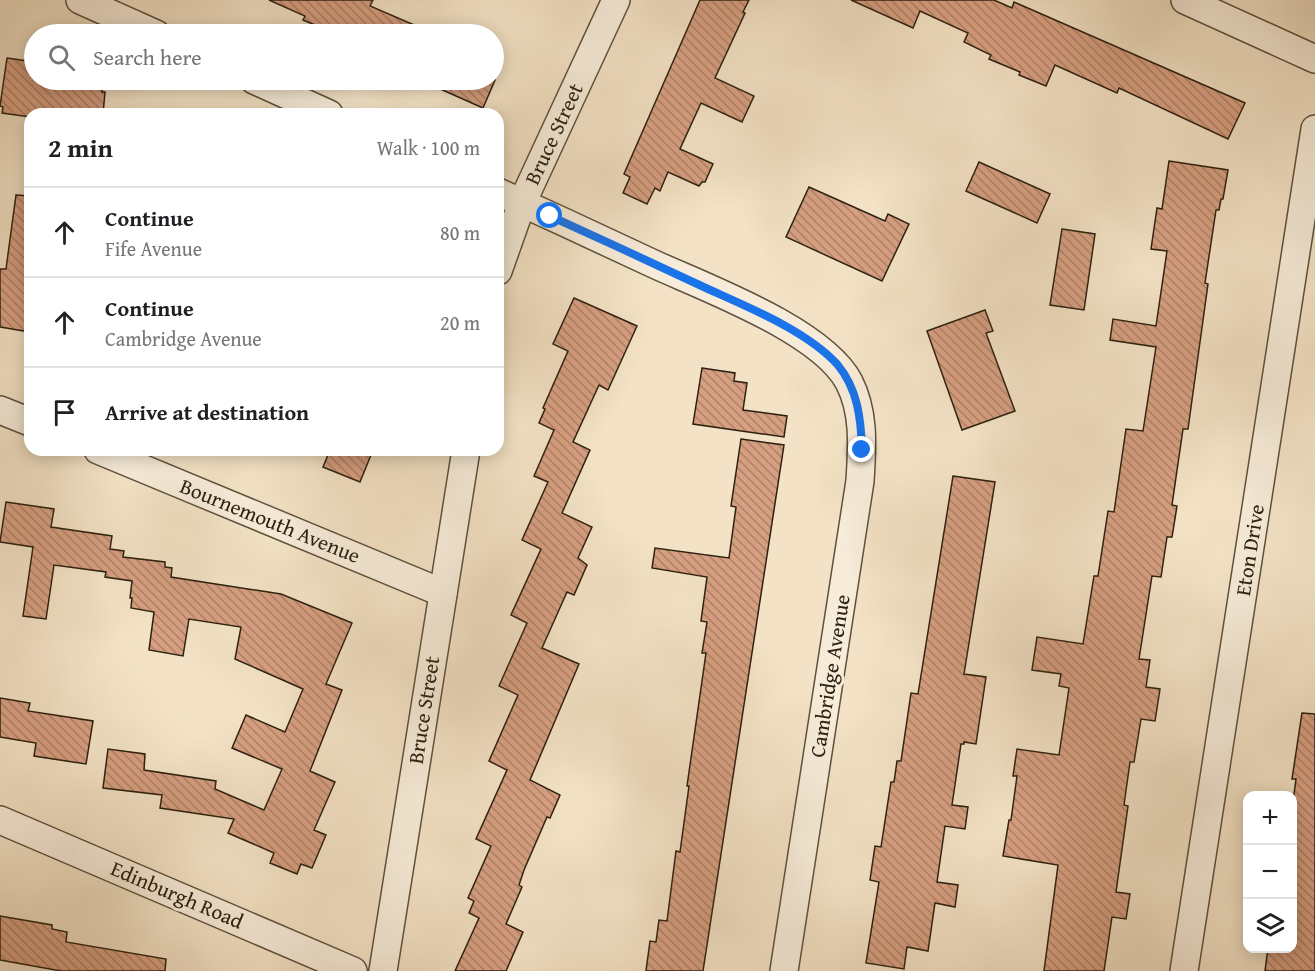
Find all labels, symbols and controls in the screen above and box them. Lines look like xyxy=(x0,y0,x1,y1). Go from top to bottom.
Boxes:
search box xyxy=(24,24,504,90)
icon: search xyxy=(45,41,78,74)
text: Search here xyxy=(93,41,202,73)
street label: Bruce Street xyxy=(516,77,591,190)
text: 2 min xyxy=(48,128,113,167)
text: Walk · 100 m xyxy=(377,133,480,162)
text: Continue xyxy=(105,202,194,234)
route start xyxy=(536,202,562,228)
icon: ahead xyxy=(48,216,81,249)
text: 80 m xyxy=(440,218,480,247)
text: Fife Avenue xyxy=(105,234,202,263)
text: Continue xyxy=(105,292,194,324)
icon: ahead xyxy=(48,306,81,339)
text: 20 m xyxy=(440,308,480,337)
text: Cambridge Avenue xyxy=(105,324,262,353)
icon: arrive xyxy=(48,396,81,429)
text: Arrive at destination xyxy=(105,396,309,428)
route end xyxy=(848,436,874,462)
street label: Bournemouth Avenue xyxy=(175,470,365,571)
street label: Eton Drive xyxy=(1227,502,1272,598)
street label: Cambridge Avenue xyxy=(801,592,858,760)
street label: Bruce Street xyxy=(400,653,447,766)
map controls xyxy=(1243,791,1297,953)
button: + xyxy=(1243,791,1297,845)
button: − xyxy=(1243,845,1297,899)
street label: Edinburgh Road xyxy=(106,853,249,937)
button: layers xyxy=(1243,899,1297,953)

